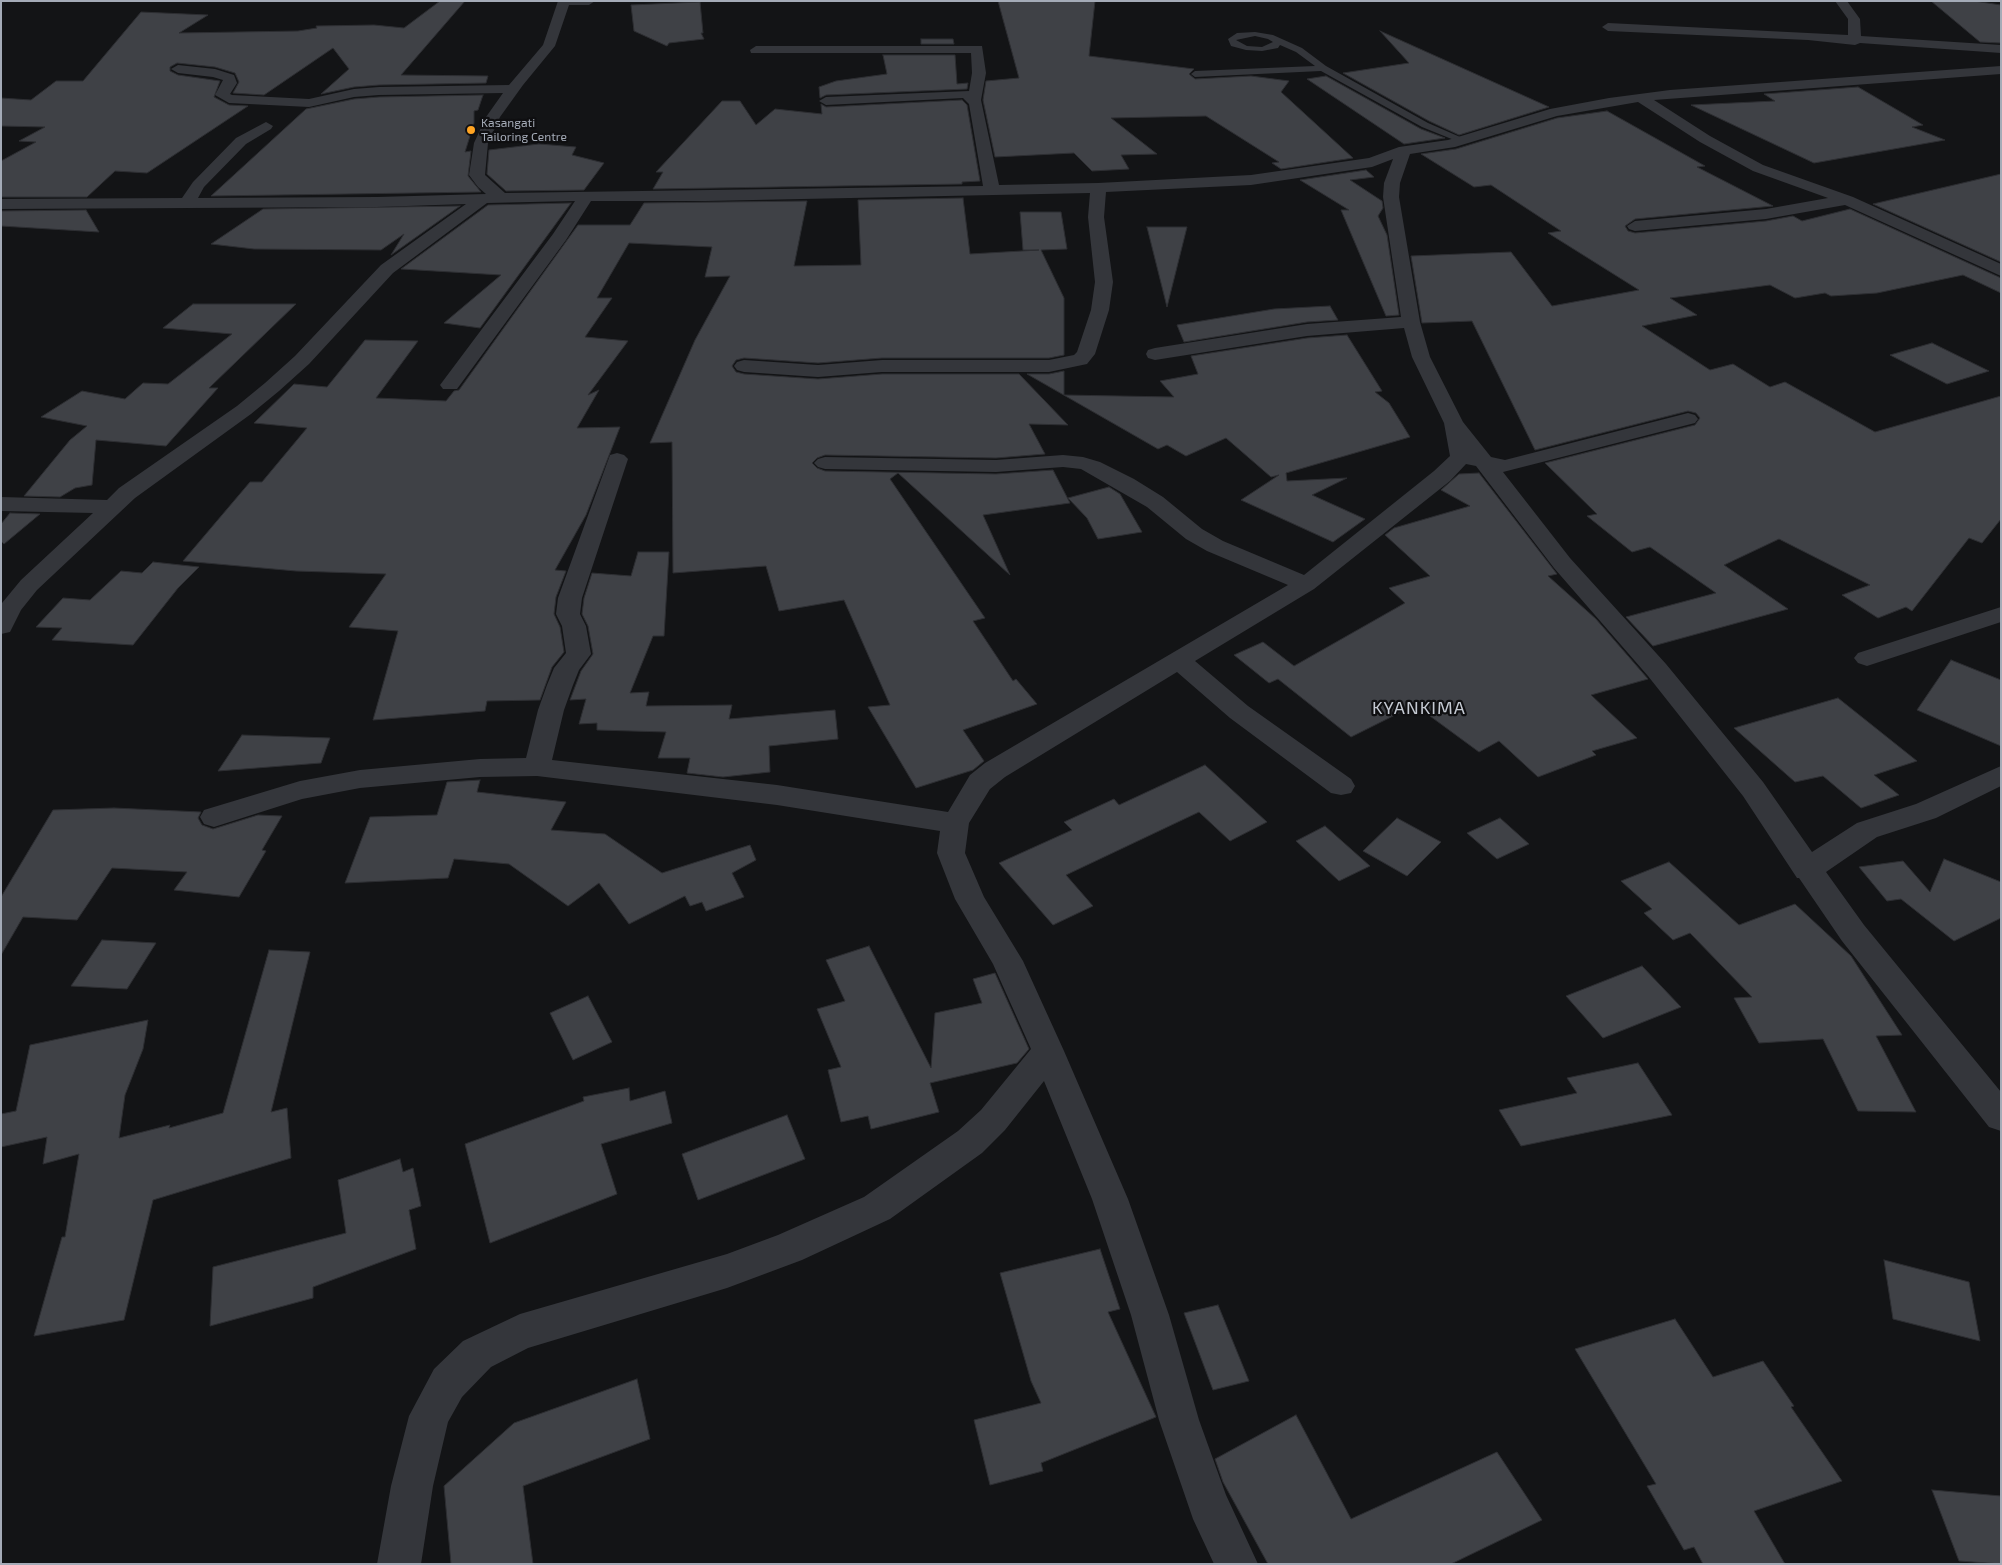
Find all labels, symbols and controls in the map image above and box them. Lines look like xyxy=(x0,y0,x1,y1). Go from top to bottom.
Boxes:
place label: Kasangati Tailoring Centre xyxy=(481,116,567,144)
marker: Kasangati Tailoring Centre xyxy=(465,124,477,136)
district label: KYANKIMA xyxy=(1371,697,1467,719)

